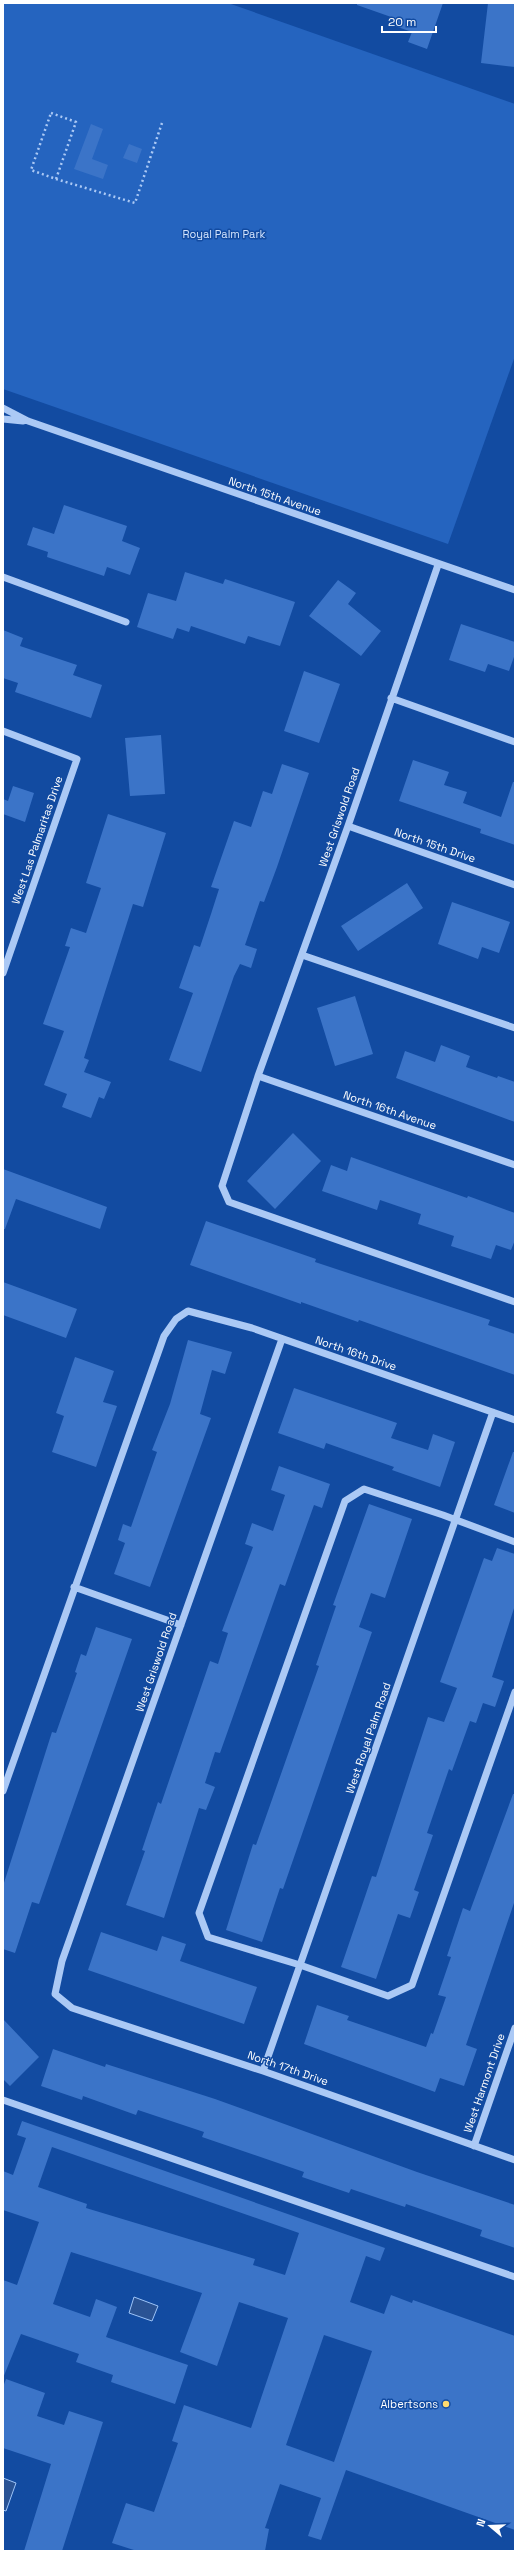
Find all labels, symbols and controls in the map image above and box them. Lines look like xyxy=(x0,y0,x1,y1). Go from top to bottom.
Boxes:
scale bar xyxy=(382,8,436,34)
text: 20 m xyxy=(388,14,416,30)
park label: Royal Palm Park xyxy=(183,227,266,241)
street label: North 15th Avenue xyxy=(227,474,323,518)
street label: West Griswold Road xyxy=(315,765,363,869)
street label: West Las Palmaritas Drive xyxy=(8,774,66,906)
street label: North 15th Drive xyxy=(393,825,477,865)
street label: North 16th Avenue xyxy=(342,1088,438,1132)
street label: North 16th Drive xyxy=(313,1333,399,1373)
street label: West Griswold Road xyxy=(132,1610,180,1714)
street label: West Royal Palm Road xyxy=(342,1681,394,1795)
street label: West Harmont Drive xyxy=(460,2031,508,2135)
street label: North 17th Drive xyxy=(246,2048,330,2088)
place label: Albertsons xyxy=(380,2397,438,2411)
marker: Albertsons xyxy=(441,2399,451,2409)
north arrow xyxy=(470,2506,510,2546)
text: N xyxy=(473,2517,488,2529)

